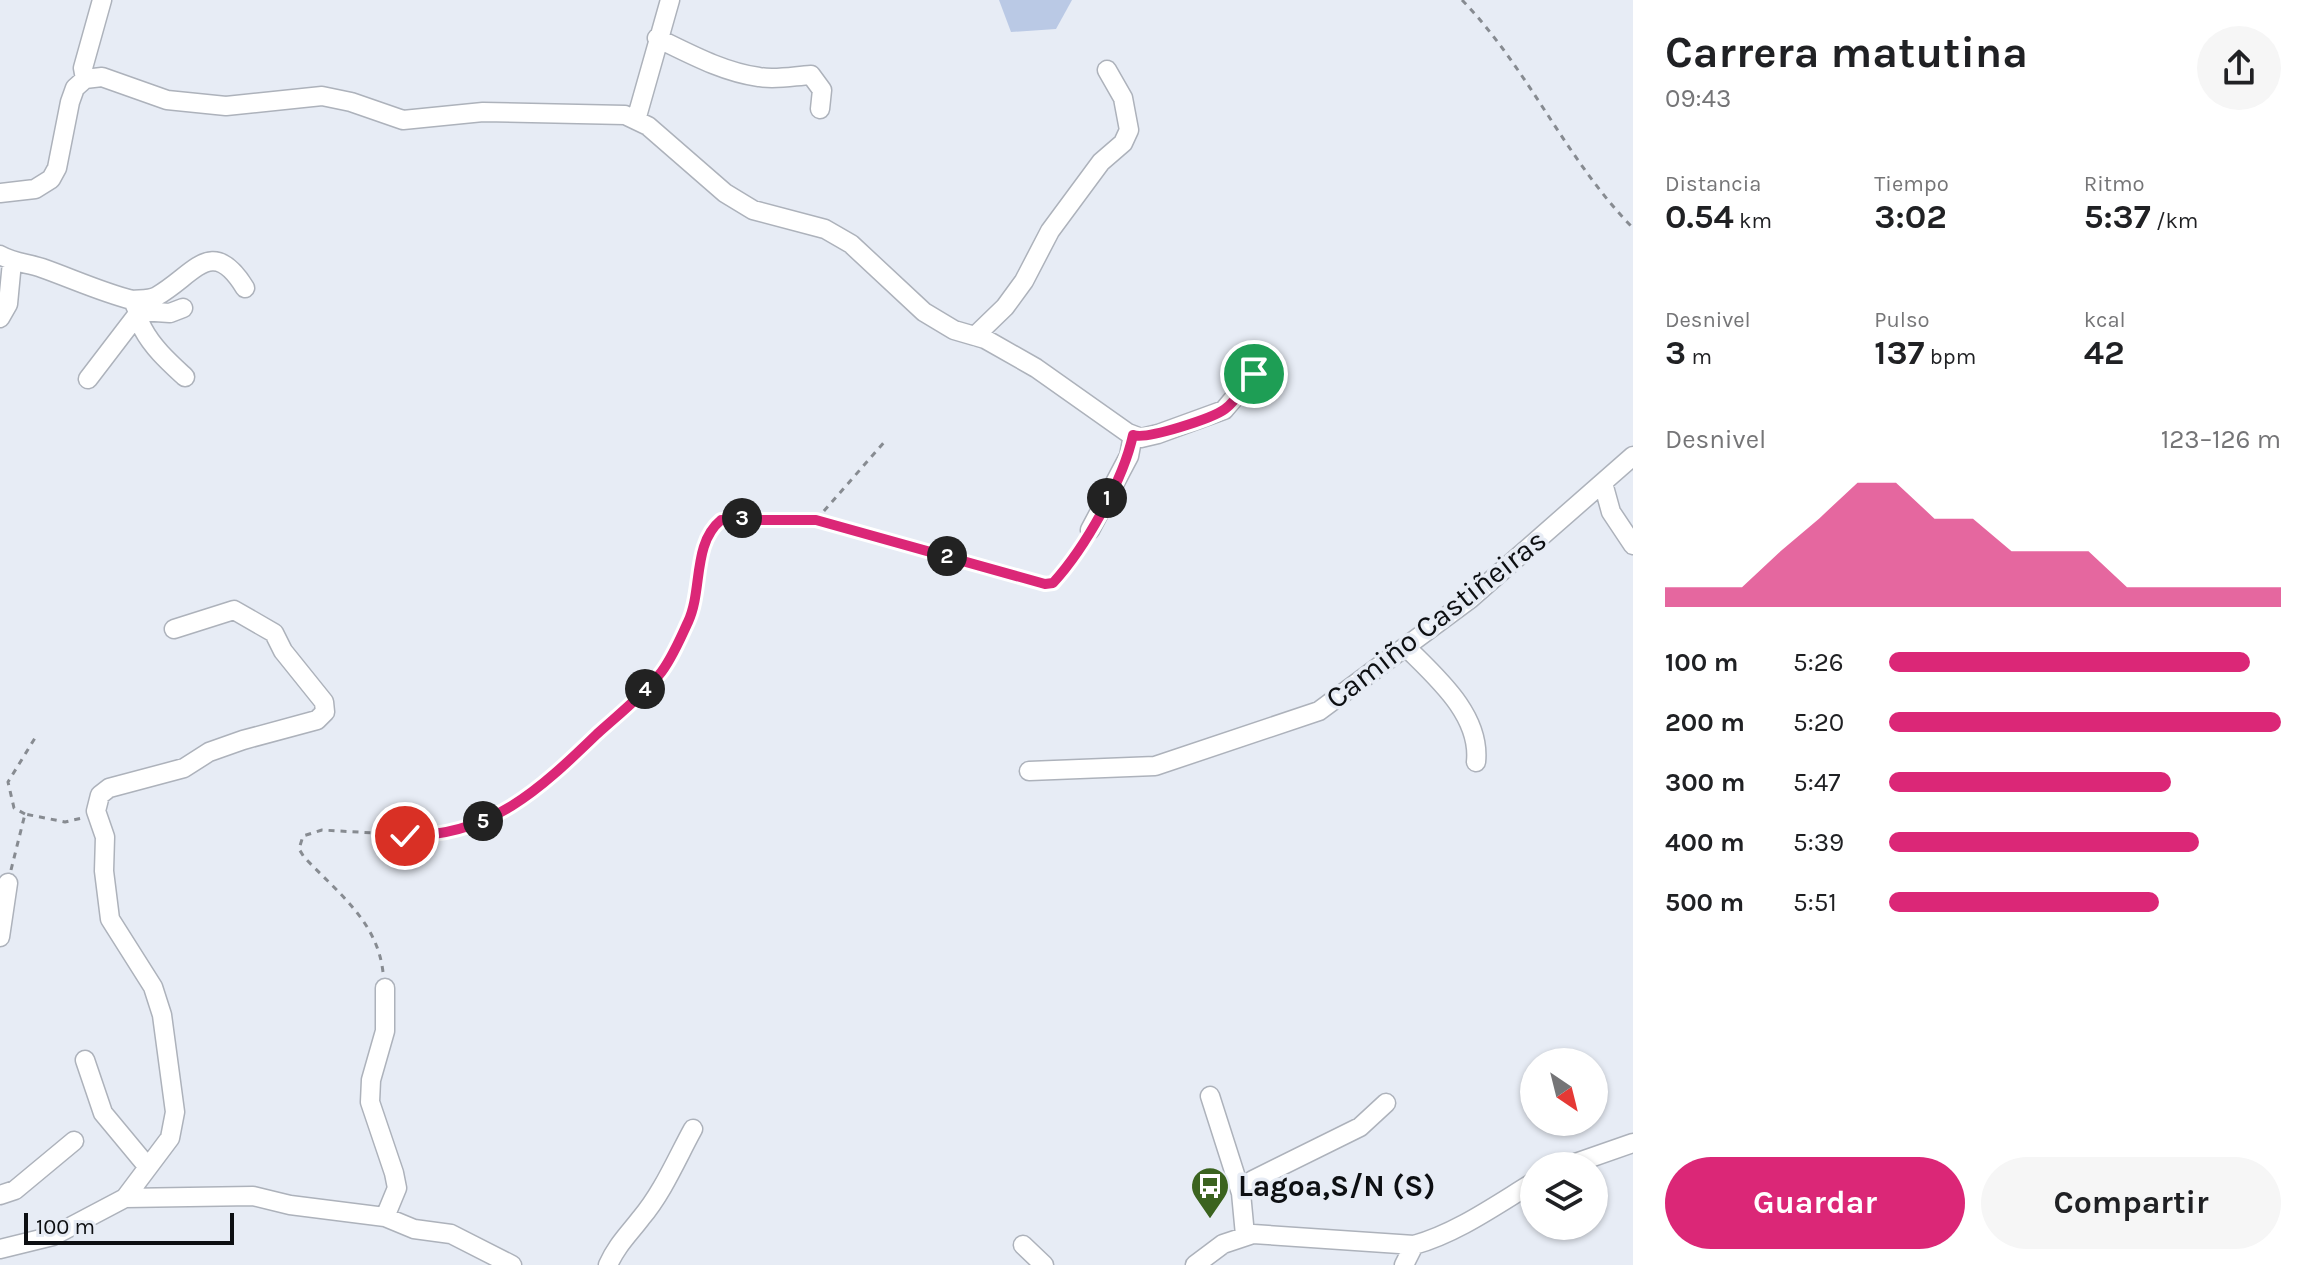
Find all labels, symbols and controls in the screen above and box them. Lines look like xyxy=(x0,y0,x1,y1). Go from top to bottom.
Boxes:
button: share xyxy=(2197,26,2281,110)
text: Carrera matutina xyxy=(1665,27,2028,78)
text: 09:43 xyxy=(1665,83,1731,114)
text: Distancia xyxy=(1665,171,1761,197)
text: Tiempo xyxy=(1874,171,1949,197)
text: Ritmo xyxy=(2084,171,2145,197)
text: 0.54 xyxy=(1665,197,1734,237)
text: 3:02 xyxy=(1874,197,1947,237)
text: 5:37 xyxy=(2084,197,2151,237)
text: km xyxy=(1734,208,1772,234)
text: /km xyxy=(2151,208,2198,234)
text: Desnivel xyxy=(1665,307,1751,333)
text: Pulso xyxy=(1874,307,1930,333)
text: kcal xyxy=(2084,307,2126,333)
text: 3 xyxy=(1665,333,1686,373)
text: 137 xyxy=(1874,333,1925,373)
text: 42 xyxy=(2084,333,2124,373)
pin xyxy=(1220,340,1288,408)
text: m xyxy=(1686,344,1712,370)
text: bpm xyxy=(1925,344,1976,370)
icon: arrive xyxy=(1232,352,1276,396)
text: Desnivel xyxy=(1665,424,1766,455)
text: 123–126 m xyxy=(2161,424,2281,455)
pin: 1 xyxy=(1087,478,1127,518)
text: 1 xyxy=(1103,485,1111,511)
pin: 3 xyxy=(722,498,762,538)
text: 3 xyxy=(735,505,749,531)
street label: Camiño Castiñeiras xyxy=(1319,522,1553,716)
pin: 2 xyxy=(927,536,967,576)
text: 2 xyxy=(940,543,954,569)
text: 100 m xyxy=(1665,647,1738,678)
text: 5:26 xyxy=(1793,647,1844,678)
pin: 4 xyxy=(625,669,665,709)
text: 4 xyxy=(638,676,652,702)
text: 200 m xyxy=(1665,707,1745,738)
text: 5:20 xyxy=(1793,707,1844,738)
text: 300 m xyxy=(1665,767,1745,798)
text: 5:47 xyxy=(1793,767,1840,798)
pin: 5 xyxy=(463,801,503,841)
pin xyxy=(371,802,439,870)
text: 5 xyxy=(477,808,489,834)
icon: check xyxy=(383,814,427,858)
text: 400 m xyxy=(1665,827,1745,858)
text: 5:39 xyxy=(1793,827,1844,858)
text: 500 m xyxy=(1665,887,1744,918)
text: 5:51 xyxy=(1793,887,1837,918)
north arrow xyxy=(1520,1048,1608,1136)
map controls xyxy=(1520,1048,1608,1240)
button: layers xyxy=(1520,1152,1608,1240)
button: Guardar xyxy=(1665,1157,1965,1249)
button: Compartir xyxy=(1981,1157,2281,1249)
bus stop icon: Lagoa,S/N (S) xyxy=(1189,1165,1231,1220)
place label: Lagoa,S/N (S) xyxy=(1238,1168,1435,1204)
scale bar xyxy=(24,1209,234,1245)
text: 100 m xyxy=(36,1214,95,1240)

